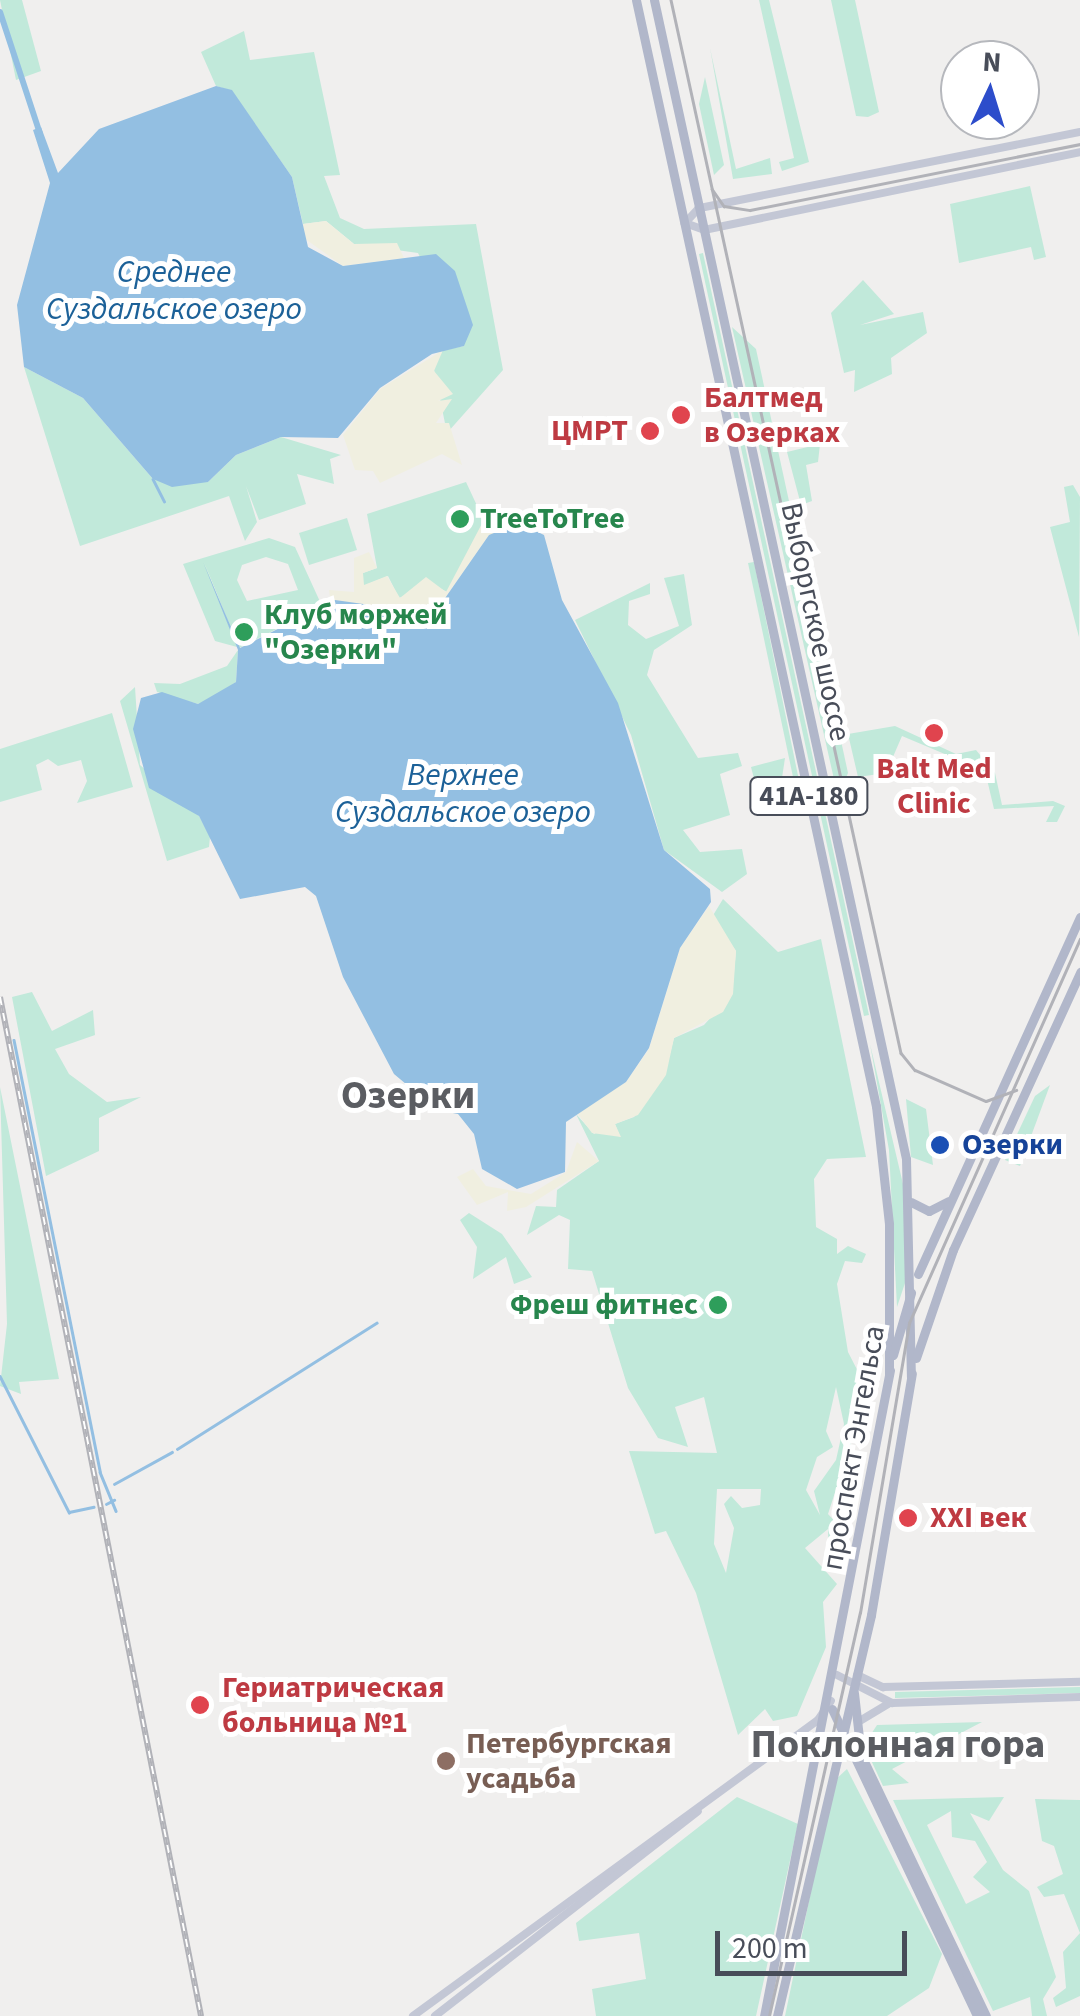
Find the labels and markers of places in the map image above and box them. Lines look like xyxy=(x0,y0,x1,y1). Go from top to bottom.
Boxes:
place label: Балтмед в Озерках xyxy=(704,380,840,450)
marker: Балтмед в Озерках xyxy=(668,402,694,428)
place label: ЦМРТ xyxy=(551,413,628,449)
marker: ЦМРТ xyxy=(637,418,663,444)
place label: TreeToTree xyxy=(480,501,625,537)
marker: TreeToTree xyxy=(449,508,471,530)
place label: Клуб моржей "Озерки" xyxy=(264,597,447,668)
marker: Клуб моржей "Озерки" xyxy=(233,621,255,643)
marker: Balt Med Clinic xyxy=(921,720,947,746)
place label: Balt Med Clinic xyxy=(876,751,992,822)
place label: Озерки xyxy=(962,1127,1063,1163)
marker: Озерки xyxy=(927,1132,953,1158)
place label: Фреш фитнес xyxy=(510,1287,698,1323)
marker: Фреш фитнес xyxy=(707,1294,729,1316)
place label: XXI век xyxy=(930,1500,1027,1536)
marker: XXI век xyxy=(895,1505,921,1531)
place label: Гериатрическая больница №1 xyxy=(222,1670,444,1740)
marker: Гериатрическая больница №1 xyxy=(187,1692,213,1718)
place label: Петербургская усадьба xyxy=(466,1726,671,1796)
marker: Петербургская усадьба xyxy=(435,1750,457,1772)

